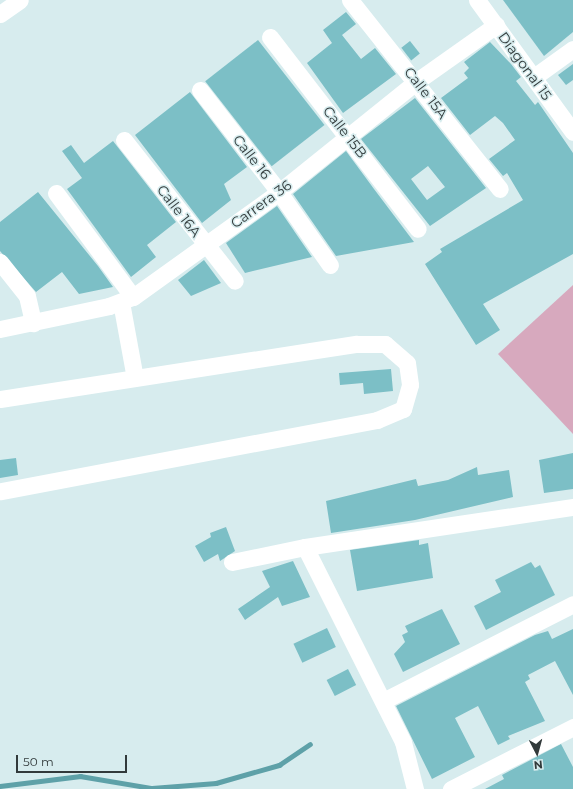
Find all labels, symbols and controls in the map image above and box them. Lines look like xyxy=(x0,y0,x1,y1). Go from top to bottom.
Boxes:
street label: Diagonal 15 xyxy=(495,29,555,103)
street label: Calle 15A xyxy=(401,64,451,122)
street label: Calle 15B xyxy=(320,103,370,161)
street label: Calle 16 xyxy=(230,132,274,182)
street label: Carrera 36 xyxy=(227,176,295,232)
street label: Calle 16A xyxy=(153,182,205,240)
north arrow xyxy=(517,733,557,773)
scale bar xyxy=(18,747,129,773)
text: 50 m xyxy=(23,754,54,769)
text: N xyxy=(533,758,543,772)

